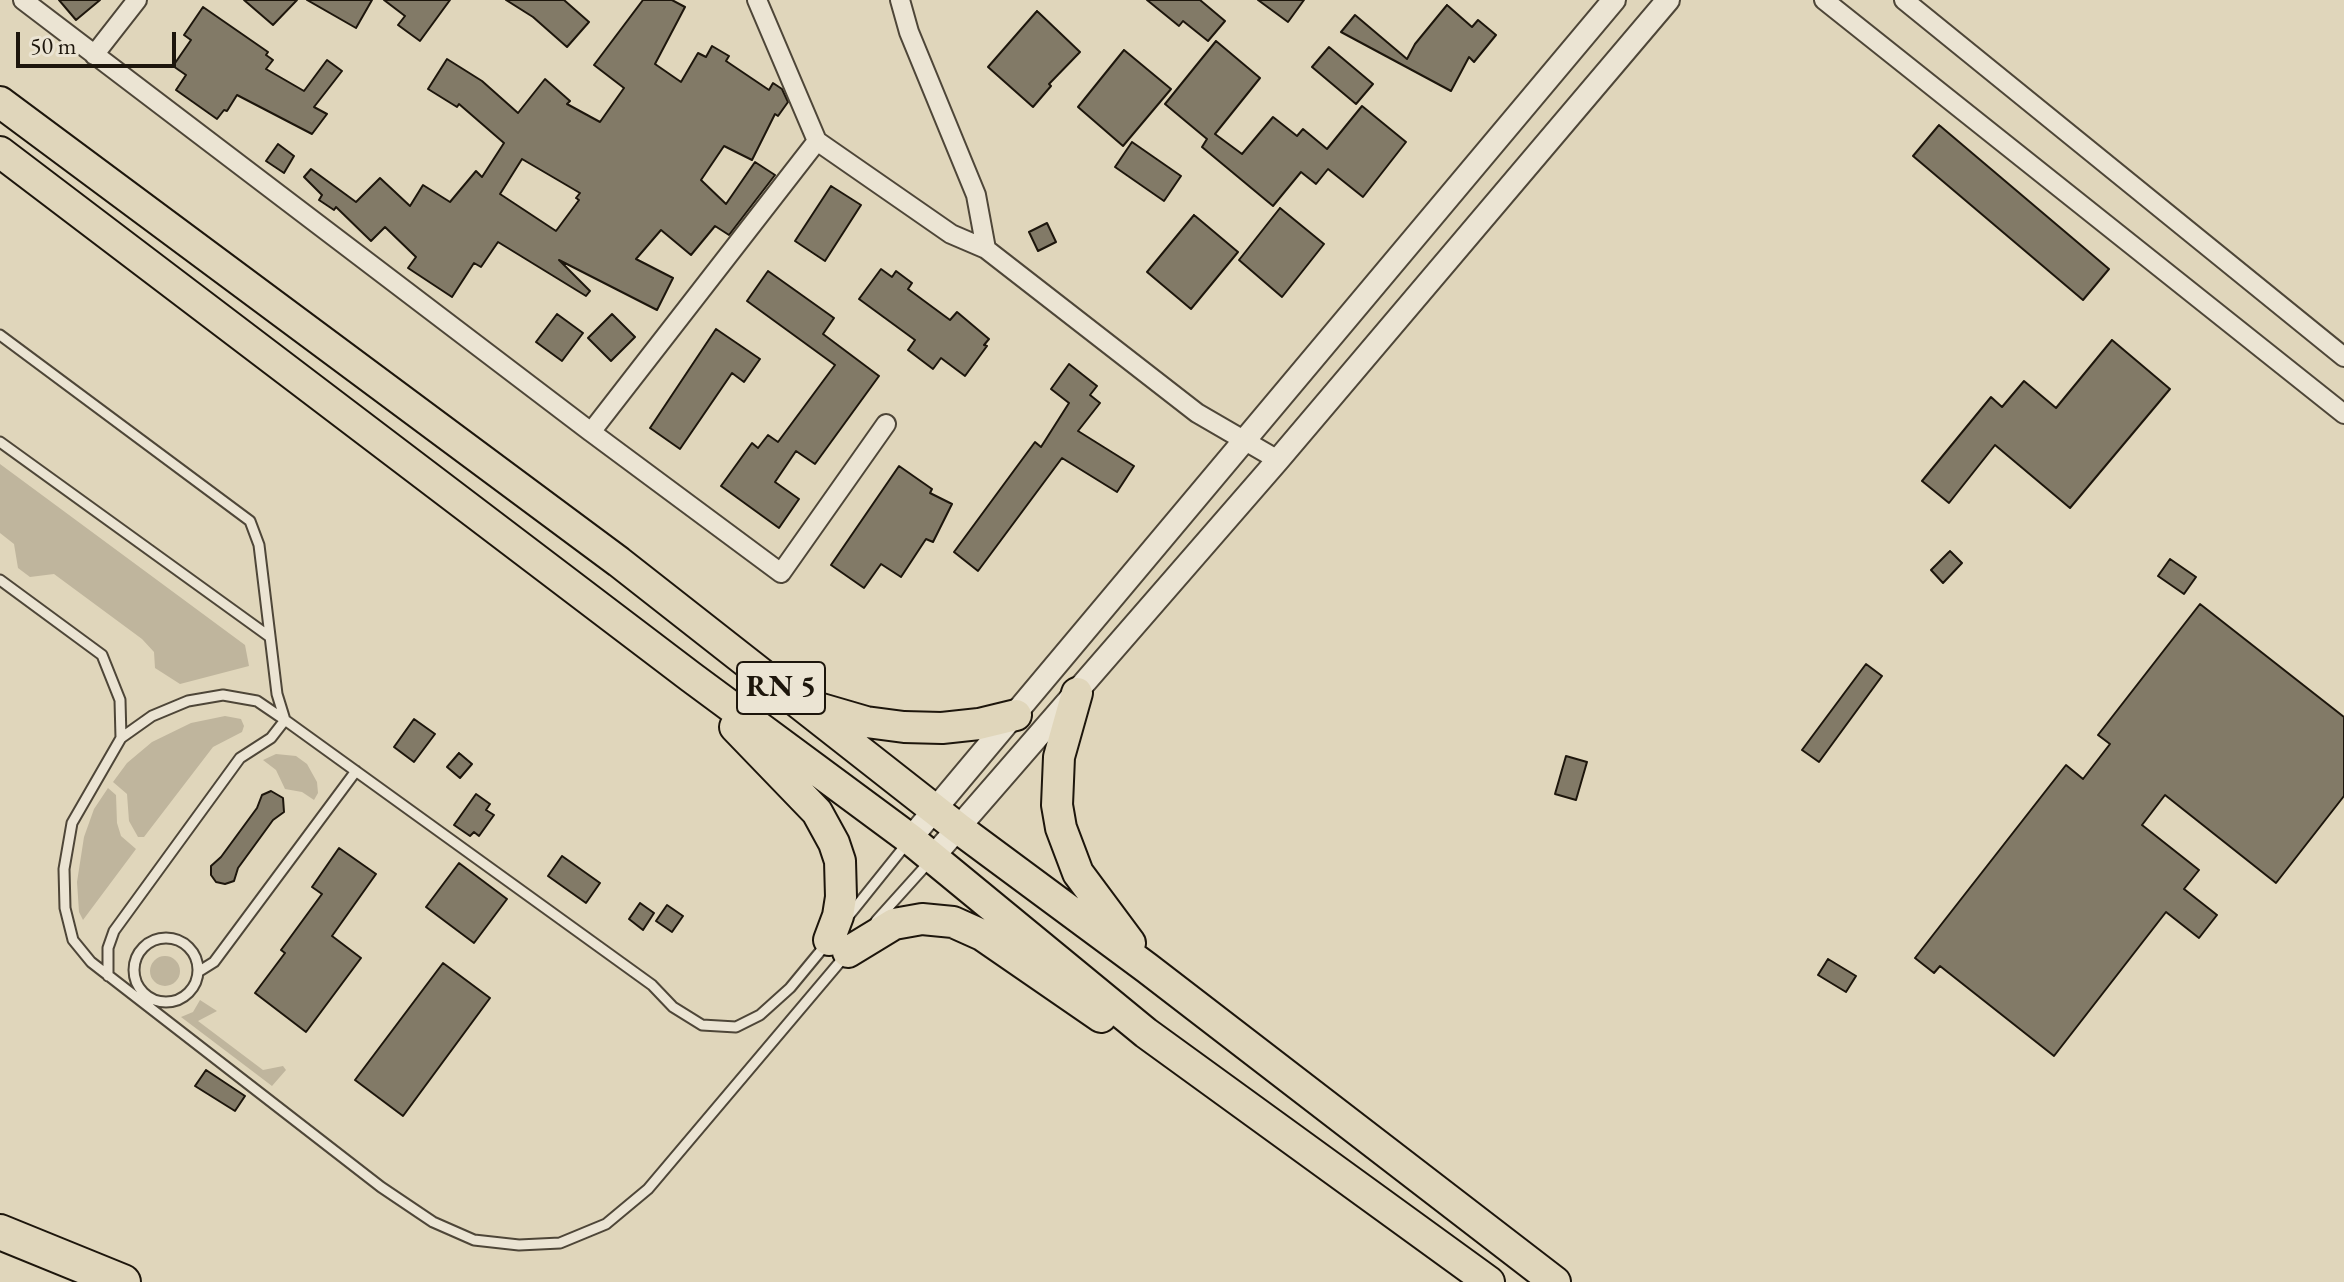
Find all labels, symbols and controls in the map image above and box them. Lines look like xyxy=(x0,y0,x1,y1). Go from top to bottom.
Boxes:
scale bar xyxy=(20,16,180,66)
text: 50 m xyxy=(30,30,77,61)
road number: RN 5 xyxy=(737,662,825,714)

